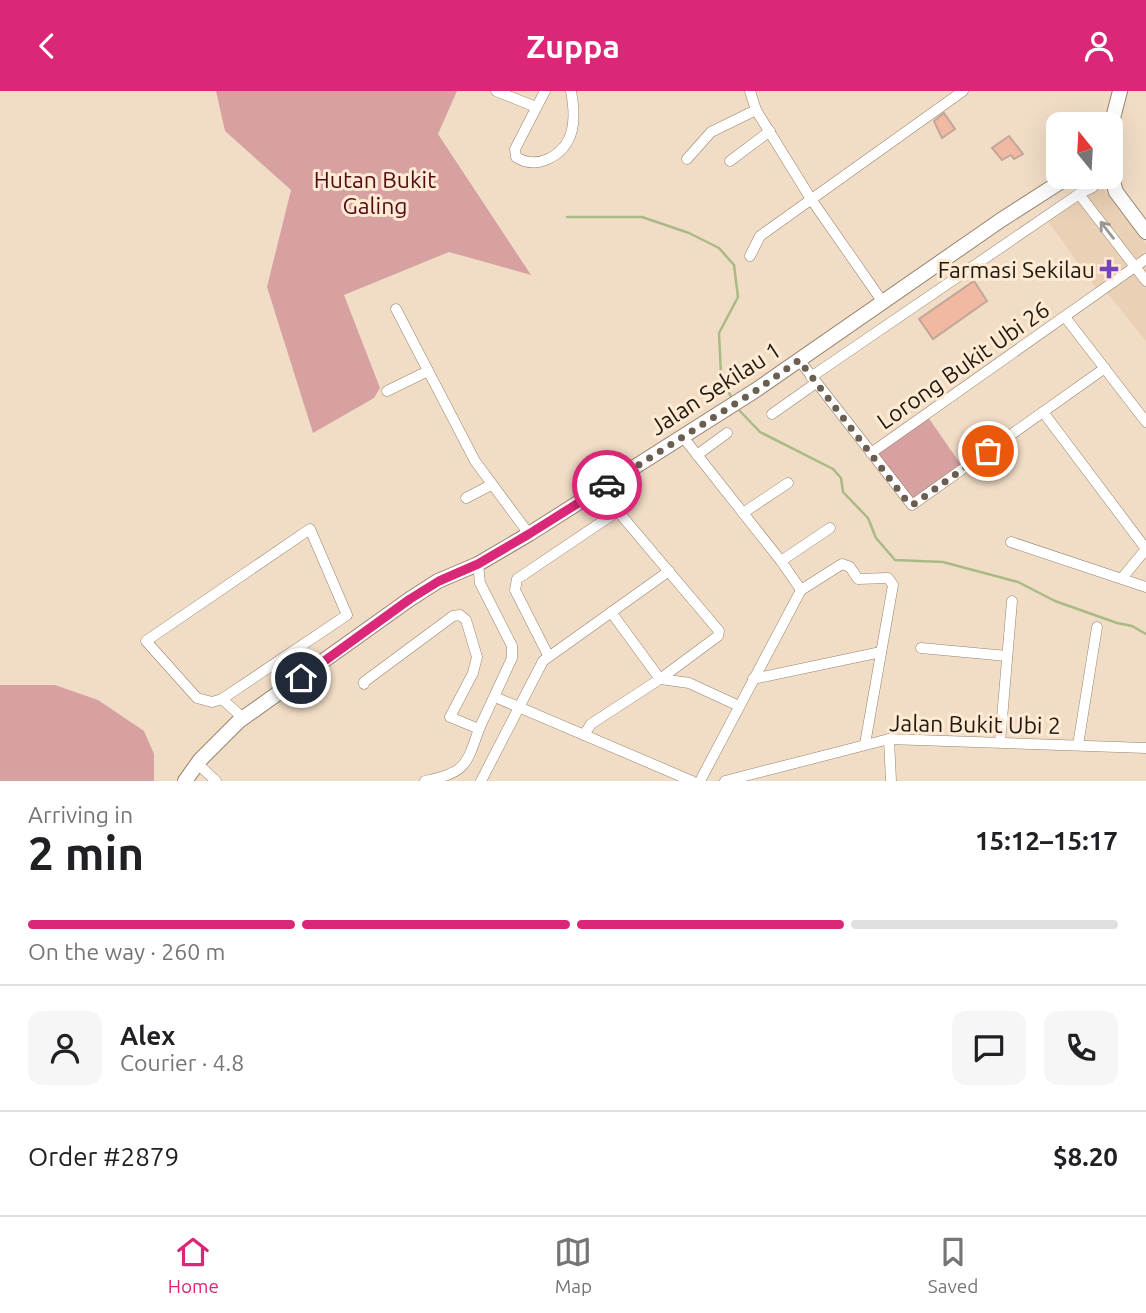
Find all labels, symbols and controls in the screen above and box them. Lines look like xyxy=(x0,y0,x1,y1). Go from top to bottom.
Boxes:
icon: back xyxy=(28,27,66,65)
icon: person xyxy=(1080,27,1118,65)
text: Zuppa xyxy=(526,28,620,64)
north arrow xyxy=(1046,112,1124,189)
map controls xyxy=(1046,112,1123,189)
park label: Hutan Bukit Galing xyxy=(314,167,436,218)
one-way arrow xyxy=(1099,222,1114,240)
place label: Farmasi Sekilau xyxy=(938,257,1095,282)
marker: Farmasi Sekilau xyxy=(1101,261,1117,277)
street label: Lorong Bukit Ubi 26 xyxy=(872,296,1054,434)
street label: Jalan Sekilau 1 xyxy=(645,336,785,440)
pin xyxy=(958,421,1018,481)
icon: bag xyxy=(969,432,1007,470)
courier xyxy=(572,450,642,520)
icon: car xyxy=(588,466,626,504)
pin xyxy=(271,648,331,708)
icon: home xyxy=(282,659,320,697)
street label: Jalan Bukit Ubi 2 xyxy=(889,710,1061,738)
text: Arriving in xyxy=(28,802,133,827)
text: 15:12–15:17 xyxy=(975,826,1118,855)
text: 2 min xyxy=(28,827,144,879)
text: On the way · 260 m xyxy=(28,939,225,964)
button: person xyxy=(28,1011,102,1085)
button: chat xyxy=(952,1011,1026,1085)
button: phone xyxy=(1044,1011,1118,1085)
text: Alex xyxy=(120,1021,175,1050)
text: Courier · 4.8 xyxy=(120,1050,244,1075)
text: Order #2879 xyxy=(28,1142,179,1171)
text: $8.20 xyxy=(1053,1142,1118,1171)
tab: Home xyxy=(168,1233,219,1297)
tab: Map xyxy=(554,1233,592,1297)
tab: Saved xyxy=(928,1233,978,1297)

